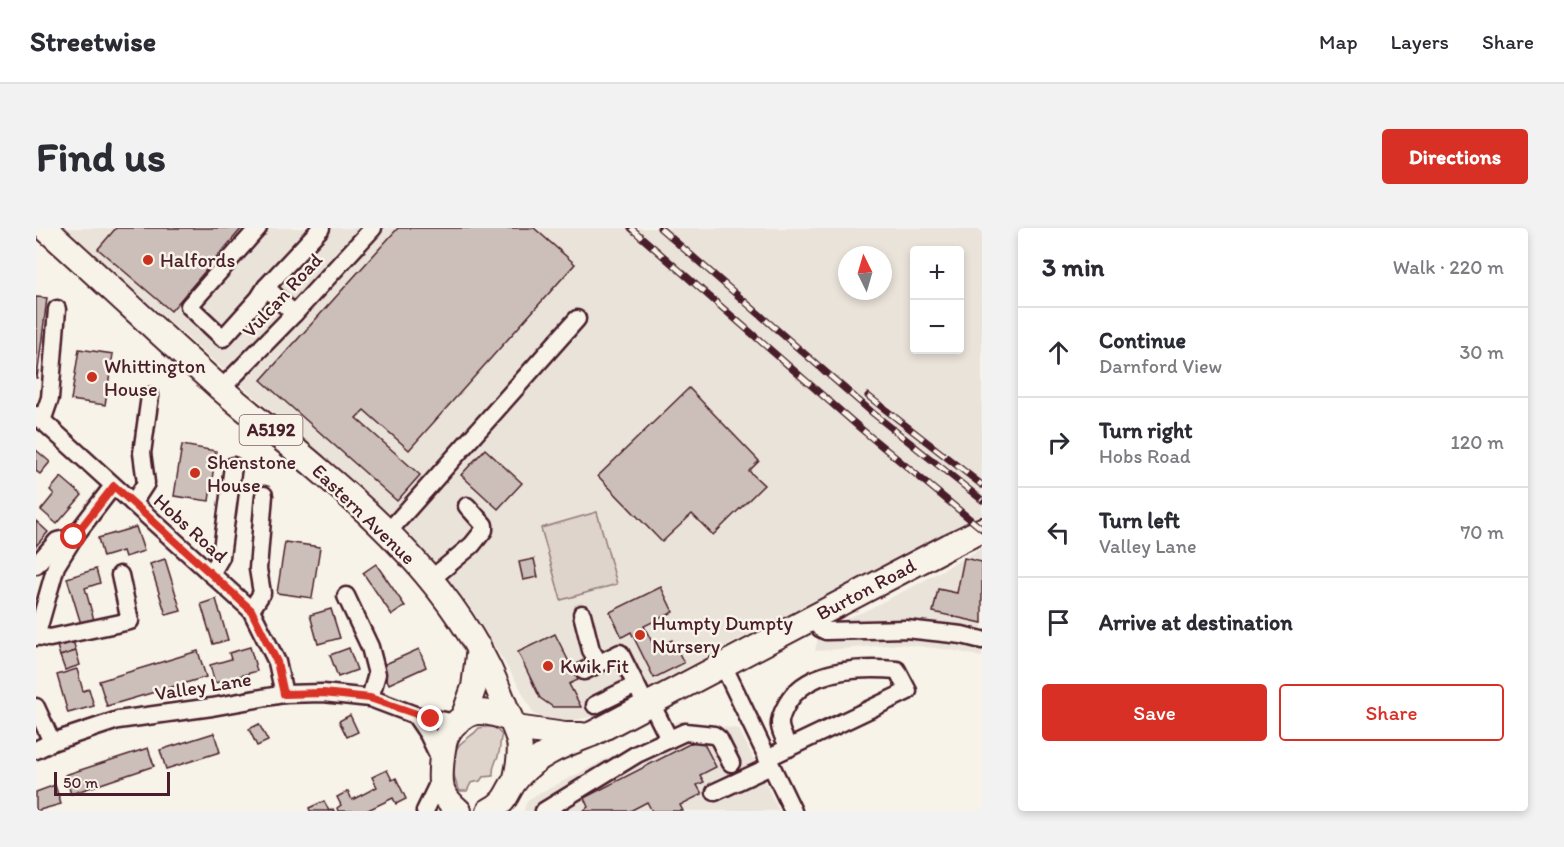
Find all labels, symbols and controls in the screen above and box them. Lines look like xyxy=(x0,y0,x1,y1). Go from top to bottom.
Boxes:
text: Streetwise xyxy=(30,24,156,58)
text: Map xyxy=(1319,29,1358,54)
text: Layers xyxy=(1391,29,1449,54)
text: Share xyxy=(1482,29,1534,54)
button: Directions xyxy=(1382,129,1528,184)
text: Find us xyxy=(36,131,166,182)
north arrow xyxy=(838,246,892,300)
map controls xyxy=(910,246,964,354)
button: + xyxy=(910,246,964,300)
place label: Halfords xyxy=(160,248,236,272)
street label: Vulcan Road xyxy=(237,248,327,342)
text: 3 min xyxy=(1042,251,1104,283)
marker: Halfords xyxy=(141,253,155,267)
text: Walk · 220 m xyxy=(1393,255,1504,279)
button: − xyxy=(910,300,964,354)
text: Continue xyxy=(1099,327,1186,354)
icon: ahead xyxy=(1042,336,1075,369)
text: 30 m xyxy=(1459,340,1504,364)
place label: Whittington House xyxy=(104,354,206,401)
text: Darnford View xyxy=(1099,354,1222,378)
marker: Whittington House xyxy=(85,370,99,384)
road number: A5192 xyxy=(240,415,302,445)
text: Turn right xyxy=(1099,417,1193,444)
icon: right xyxy=(1042,426,1075,459)
text: 120 m xyxy=(1451,430,1504,454)
text: Hobs Road xyxy=(1099,444,1191,468)
place label: Shenstone House xyxy=(207,450,296,497)
street label: Eastern Avenue xyxy=(307,459,421,569)
marker: Shenstone House xyxy=(188,466,202,480)
street label: Hobs Road xyxy=(149,488,233,568)
text: Turn left xyxy=(1099,507,1180,534)
icon: left xyxy=(1042,516,1075,549)
text: 70 m xyxy=(1460,520,1504,544)
route start xyxy=(60,523,86,549)
text: Valley Lane xyxy=(1099,534,1196,558)
street label: Burton Road xyxy=(812,553,920,625)
icon: arrive xyxy=(1042,606,1075,639)
text: Arrive at destination xyxy=(1099,609,1293,636)
place label: Humpty Dumpty Nursery xyxy=(652,611,793,658)
marker: Humpty Dumpty Nursery xyxy=(633,628,647,642)
place label: Kwik Fit xyxy=(560,654,629,678)
marker: Kwik Fit xyxy=(541,659,555,673)
street label: Valley Lane xyxy=(153,667,253,705)
button: Save xyxy=(1042,684,1267,741)
button: Share xyxy=(1279,684,1504,741)
route end xyxy=(417,705,443,731)
scale bar xyxy=(54,769,170,796)
text: 50 m xyxy=(63,773,98,792)

